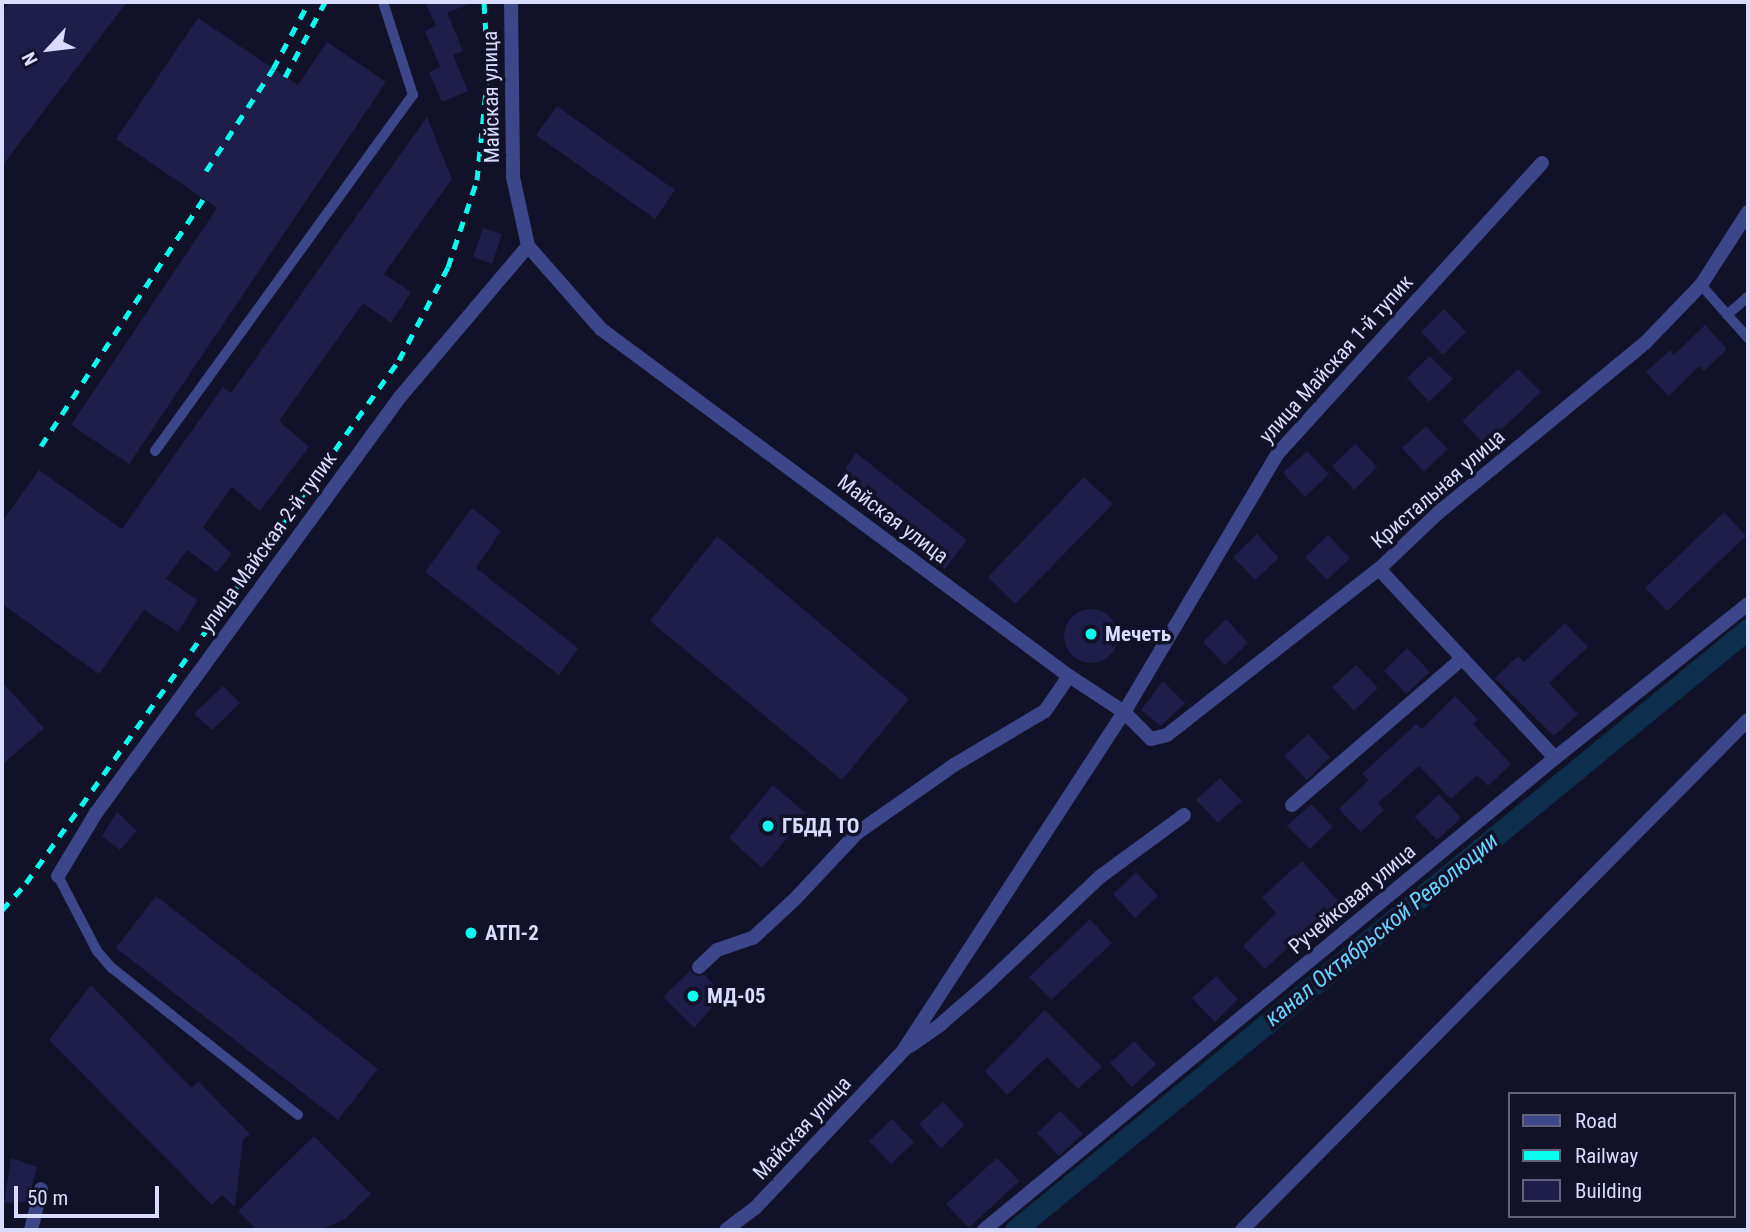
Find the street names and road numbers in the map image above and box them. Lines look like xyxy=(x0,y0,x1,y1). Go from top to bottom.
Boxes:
street label: Майская улица xyxy=(477,31,505,163)
street label: улица Майская 1-й тупик xyxy=(1254,270,1418,448)
street label: Кристальная улица xyxy=(1366,424,1510,554)
street label: улица Майская 2-й тупик xyxy=(194,447,342,637)
street label: Майская улица xyxy=(833,469,953,569)
street label: Ручейковая улица xyxy=(1283,839,1421,959)
street label: Майская улица xyxy=(748,1071,856,1185)

